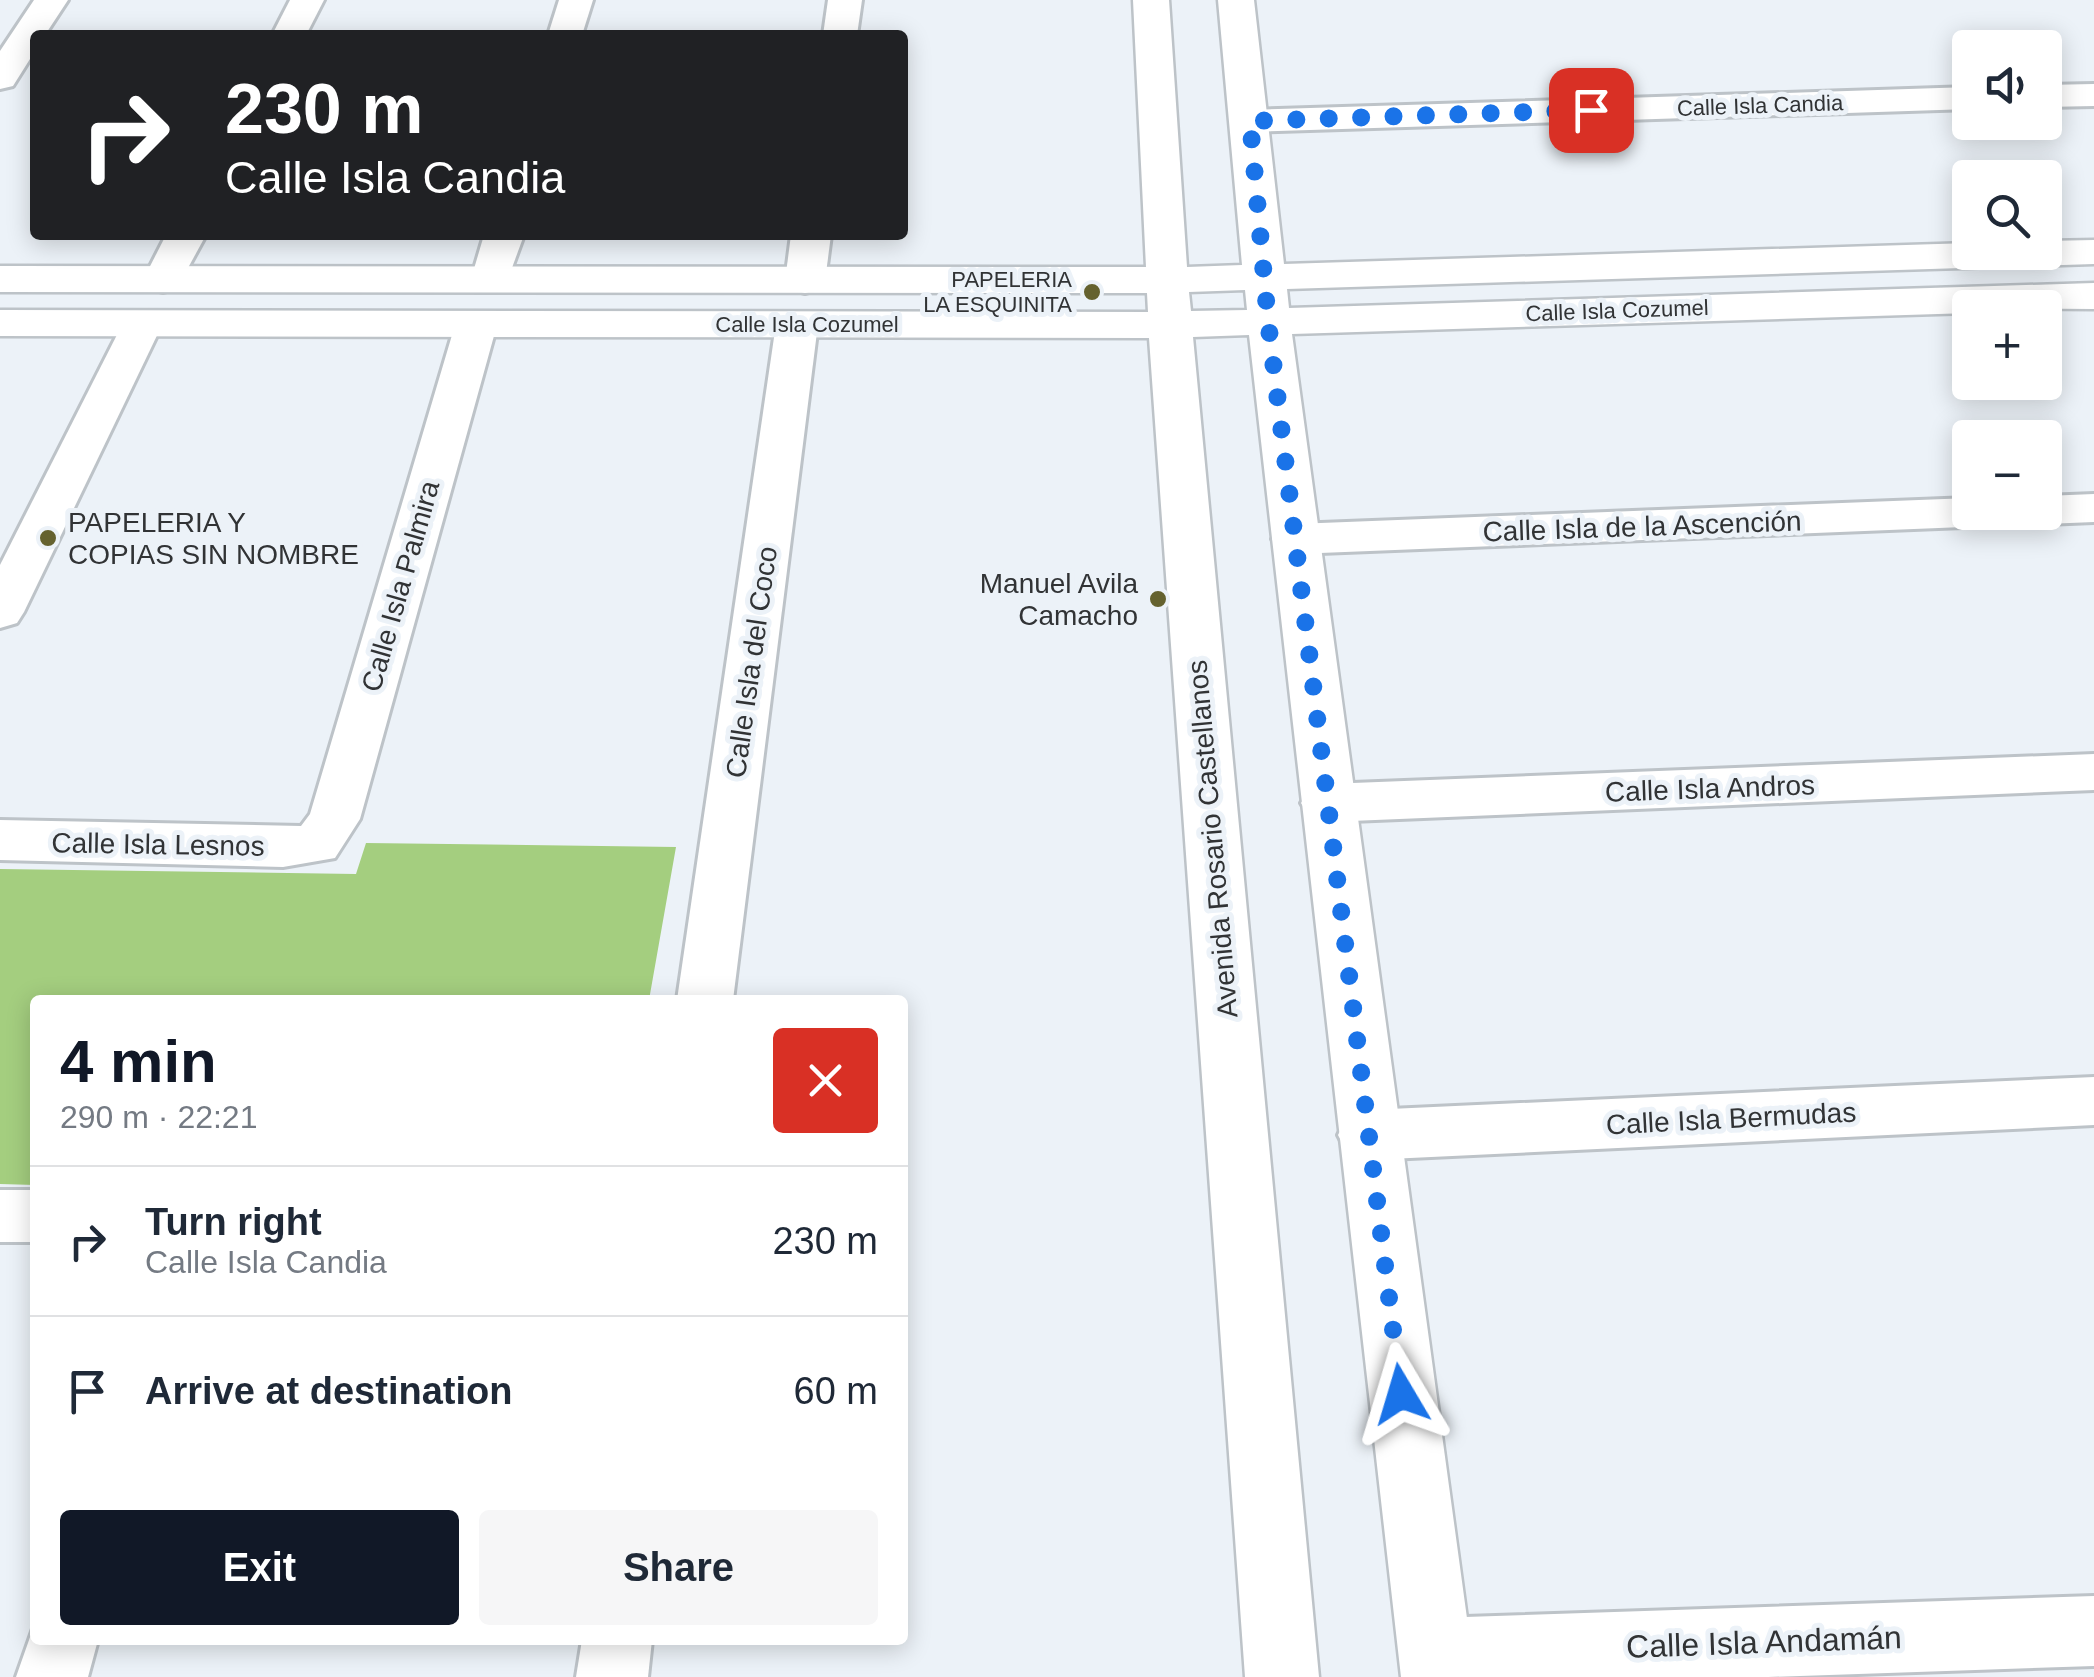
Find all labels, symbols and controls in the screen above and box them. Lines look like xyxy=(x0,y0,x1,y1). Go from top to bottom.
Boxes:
map controls xyxy=(1952,30,2062,530)
button: sound xyxy=(1952,30,2062,140)
pin xyxy=(1549,68,1634,153)
icon: right xyxy=(60,70,190,200)
text: 230 m xyxy=(225,70,423,148)
icon: arrive xyxy=(1564,83,1619,138)
street label: Calle Isla Candia xyxy=(1676,90,1844,121)
text: Calle Isla Candia xyxy=(225,152,565,203)
button: search xyxy=(1952,160,2062,270)
place label: PAPELERIA LA ESQUINITA xyxy=(923,267,1072,317)
marker: PAPELERIA LA ESQUINITA xyxy=(1081,281,1103,303)
button: + xyxy=(1952,290,2062,400)
street label: Calle Isla Cozumel xyxy=(1525,295,1709,326)
street label: Calle Isla Cozumel xyxy=(715,312,899,337)
button: − xyxy=(1952,420,2062,530)
street label: Calle Isla Palmira xyxy=(356,477,446,695)
street label: Calle Isla de la Ascención xyxy=(1482,505,1802,548)
place label: PAPELERIA Y COPIAS SIN NOMBRE xyxy=(68,507,359,570)
marker: PAPELERIA Y COPIAS SIN NOMBRE xyxy=(37,527,59,549)
street label: Calle Isla del Coco xyxy=(720,544,783,780)
place label: Manuel Avila Camacho xyxy=(980,568,1138,631)
marker: Manuel Avila Camacho xyxy=(1147,588,1169,610)
street label: Avenida Rosario Castellanos xyxy=(1181,659,1244,1019)
street label: Calle Isla Andros xyxy=(1604,769,1816,808)
street label: Calle Isla Lesnos xyxy=(51,827,265,862)
text: 4 min xyxy=(60,1028,217,1095)
button: close xyxy=(773,1028,878,1133)
street label: Calle Isla Bermudas xyxy=(1605,1096,1857,1141)
text: 290 m · 22:21 xyxy=(60,1099,257,1135)
text: Turn right xyxy=(145,1201,322,1243)
icon: right xyxy=(60,1214,115,1269)
text: 230 m xyxy=(772,1220,878,1262)
text: Calle Isla Candia xyxy=(145,1244,387,1280)
position arrow xyxy=(1349,1342,1453,1446)
icon: arrive xyxy=(60,1364,115,1419)
text: Arrive at destination xyxy=(145,1370,512,1412)
text: 60 m xyxy=(794,1370,878,1412)
button: Exit xyxy=(60,1510,459,1625)
button: Share xyxy=(479,1510,878,1625)
street label: Calle Isla Andamán xyxy=(1626,1619,1902,1665)

